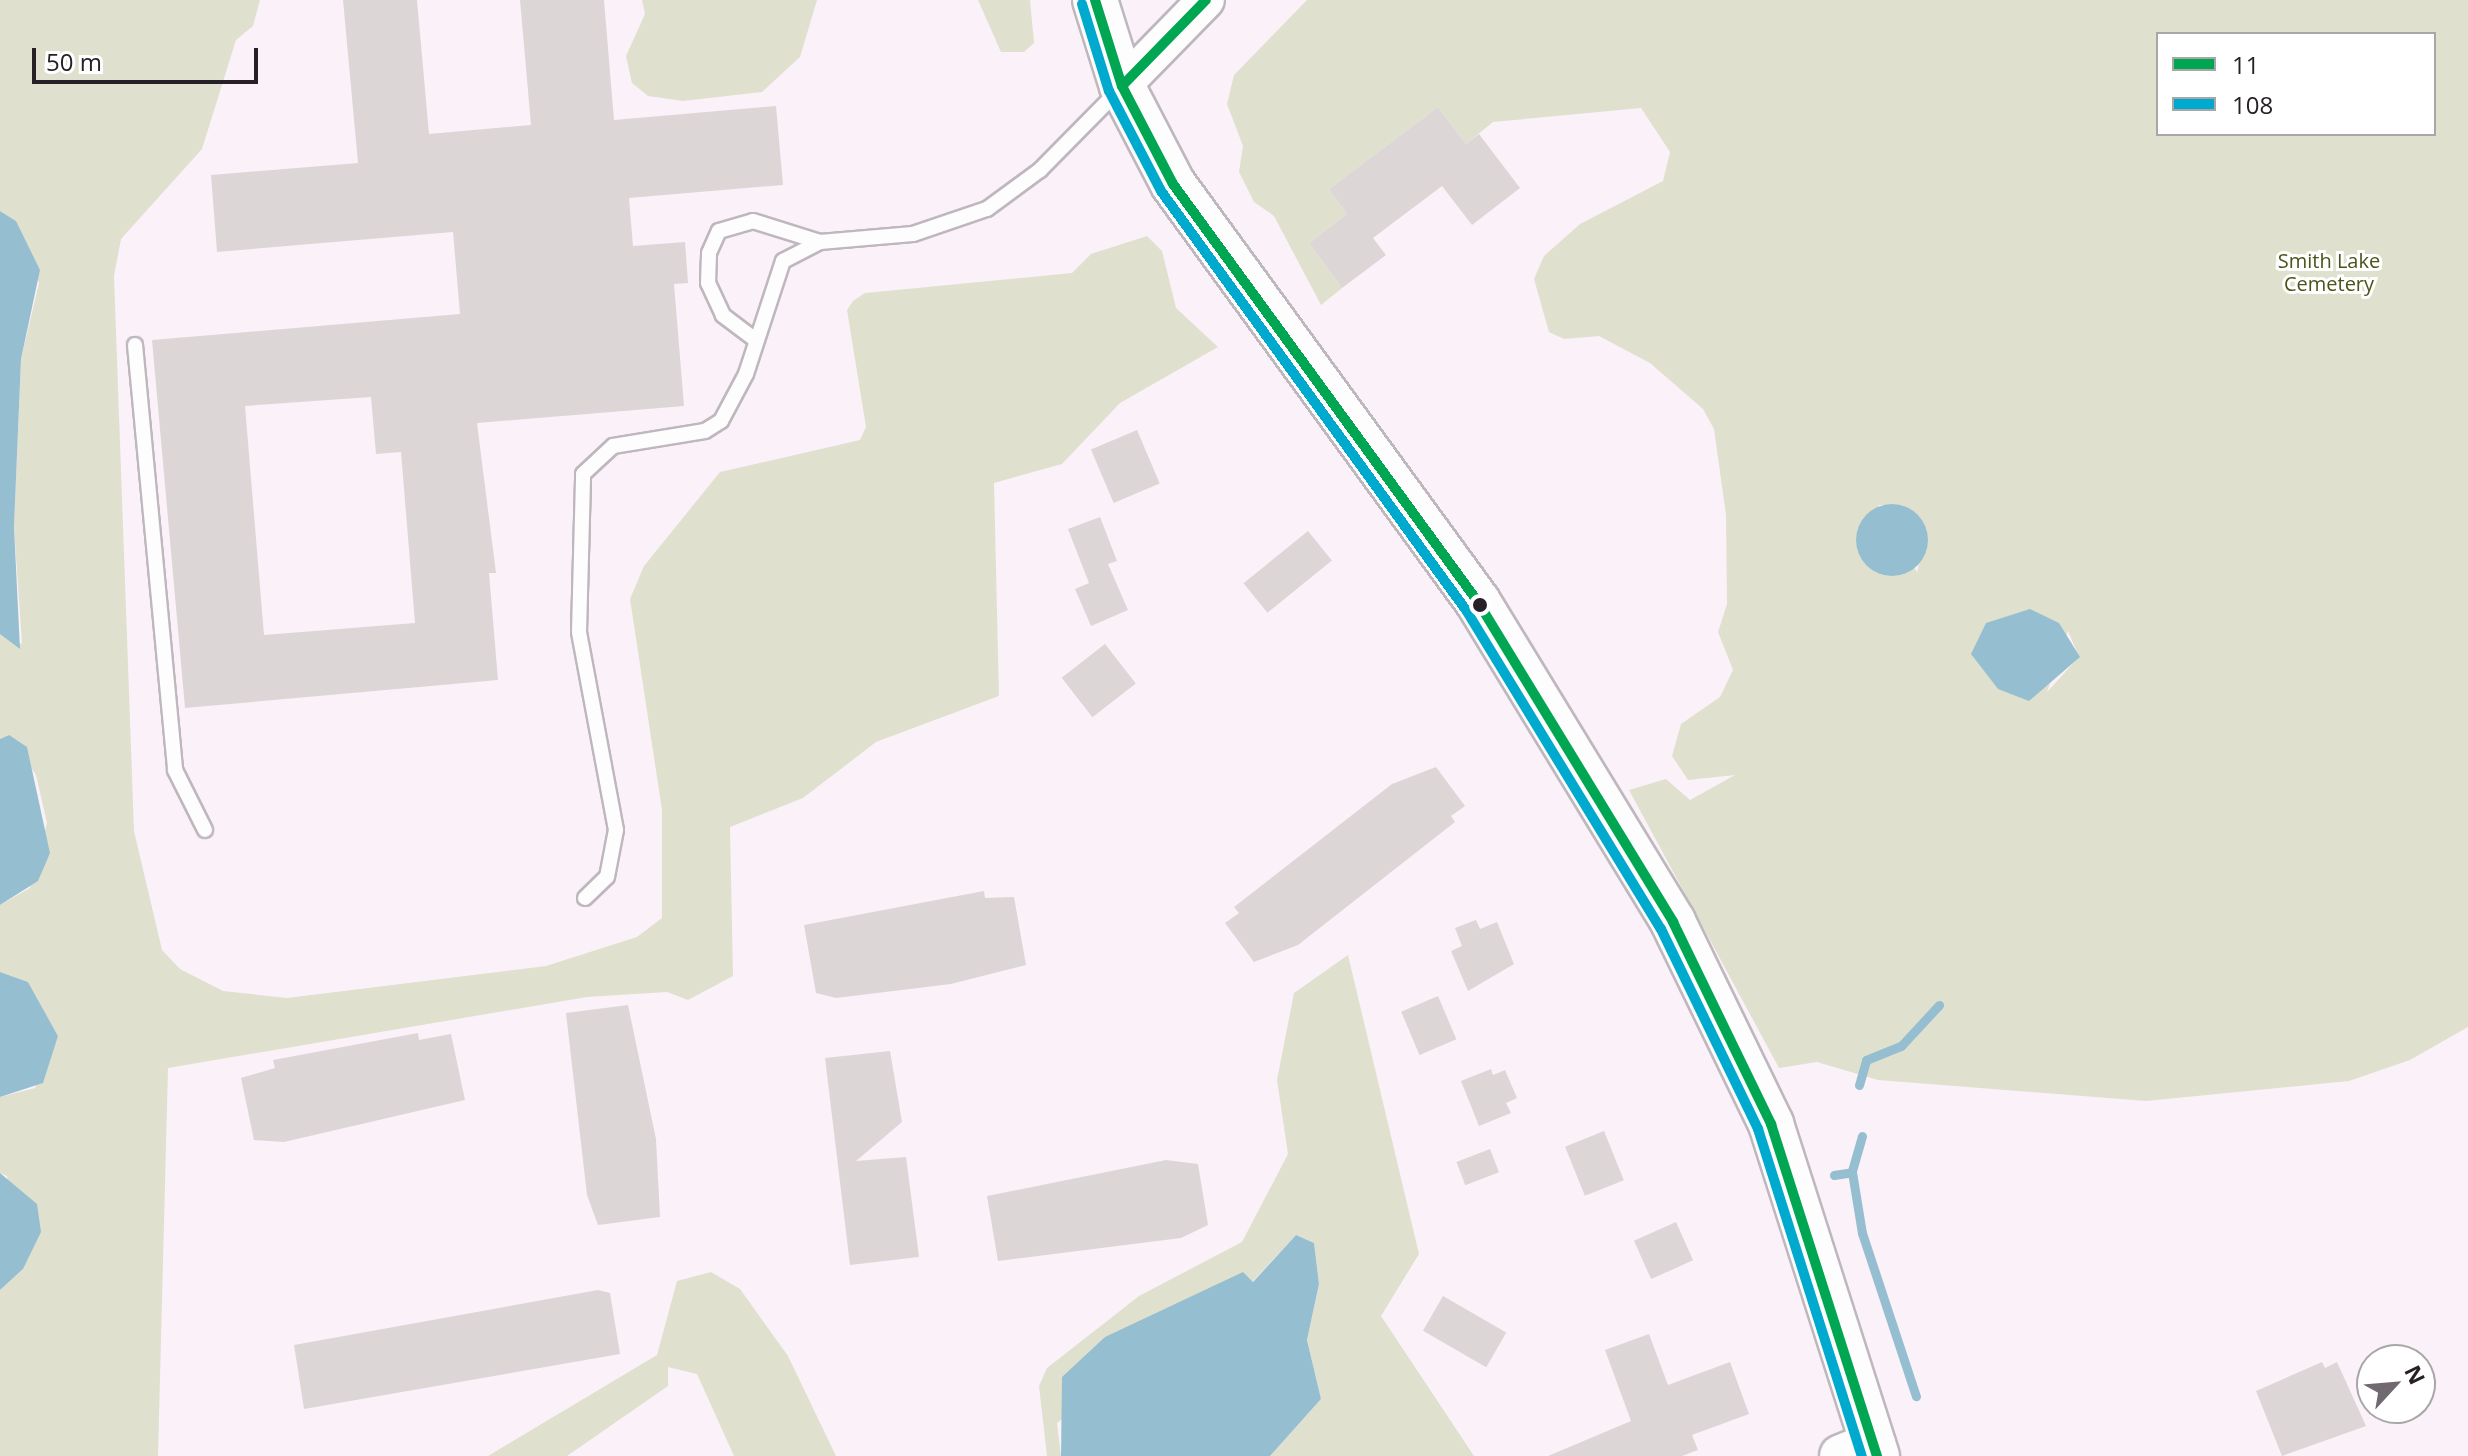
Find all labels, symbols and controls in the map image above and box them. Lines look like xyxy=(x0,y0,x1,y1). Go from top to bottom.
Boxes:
scale bar xyxy=(36,32,262,82)
legend xyxy=(2156,32,2436,136)
text: 50 m xyxy=(46,45,102,78)
text: 11 xyxy=(2232,48,2259,81)
text: 108 xyxy=(2232,88,2273,121)
park label: Smith Lake Cemetery xyxy=(2278,248,2380,295)
unlabelled marker xyxy=(1472,597,1488,613)
north arrow xyxy=(2356,1344,2436,1424)
text: N xyxy=(2398,1360,2433,1389)

